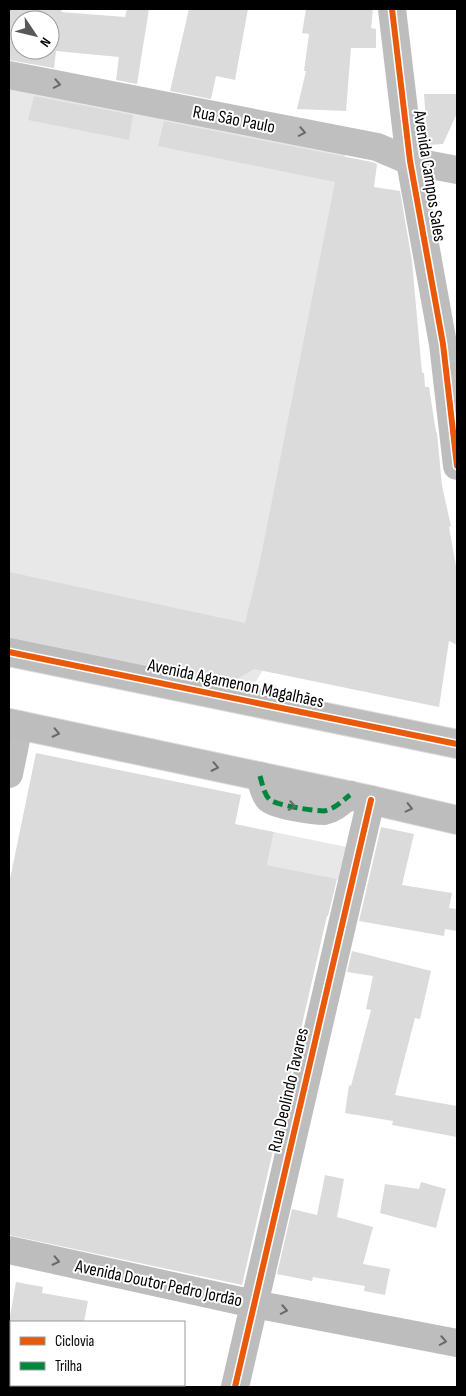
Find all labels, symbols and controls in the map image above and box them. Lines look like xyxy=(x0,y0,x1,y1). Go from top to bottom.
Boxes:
north arrow xyxy=(10,10,60,60)
text: N xyxy=(36,34,54,50)
one-way arrow xyxy=(52,78,61,89)
street label: Rua São Paulo xyxy=(191,101,277,138)
street label: Avenida Campos Sales xyxy=(409,108,450,243)
one-way arrow xyxy=(298,126,306,137)
street label: Avenida Agamenon Magalhães xyxy=(145,654,326,712)
one-way arrow xyxy=(52,728,61,738)
one-way arrow xyxy=(211,761,220,772)
one-way arrow xyxy=(287,800,296,811)
one-way arrow xyxy=(404,802,413,813)
street label: Rua Deolindo Tavares xyxy=(264,1026,313,1154)
one-way arrow xyxy=(52,1255,61,1266)
street label: Avenida Doutor Pedro Jordão xyxy=(73,1255,244,1311)
one-way arrow xyxy=(279,1304,288,1314)
legend xyxy=(10,1321,185,1386)
text: Ciclovia xyxy=(55,1332,95,1351)
one-way arrow xyxy=(439,1335,448,1345)
text: Trilha xyxy=(55,1357,82,1376)

